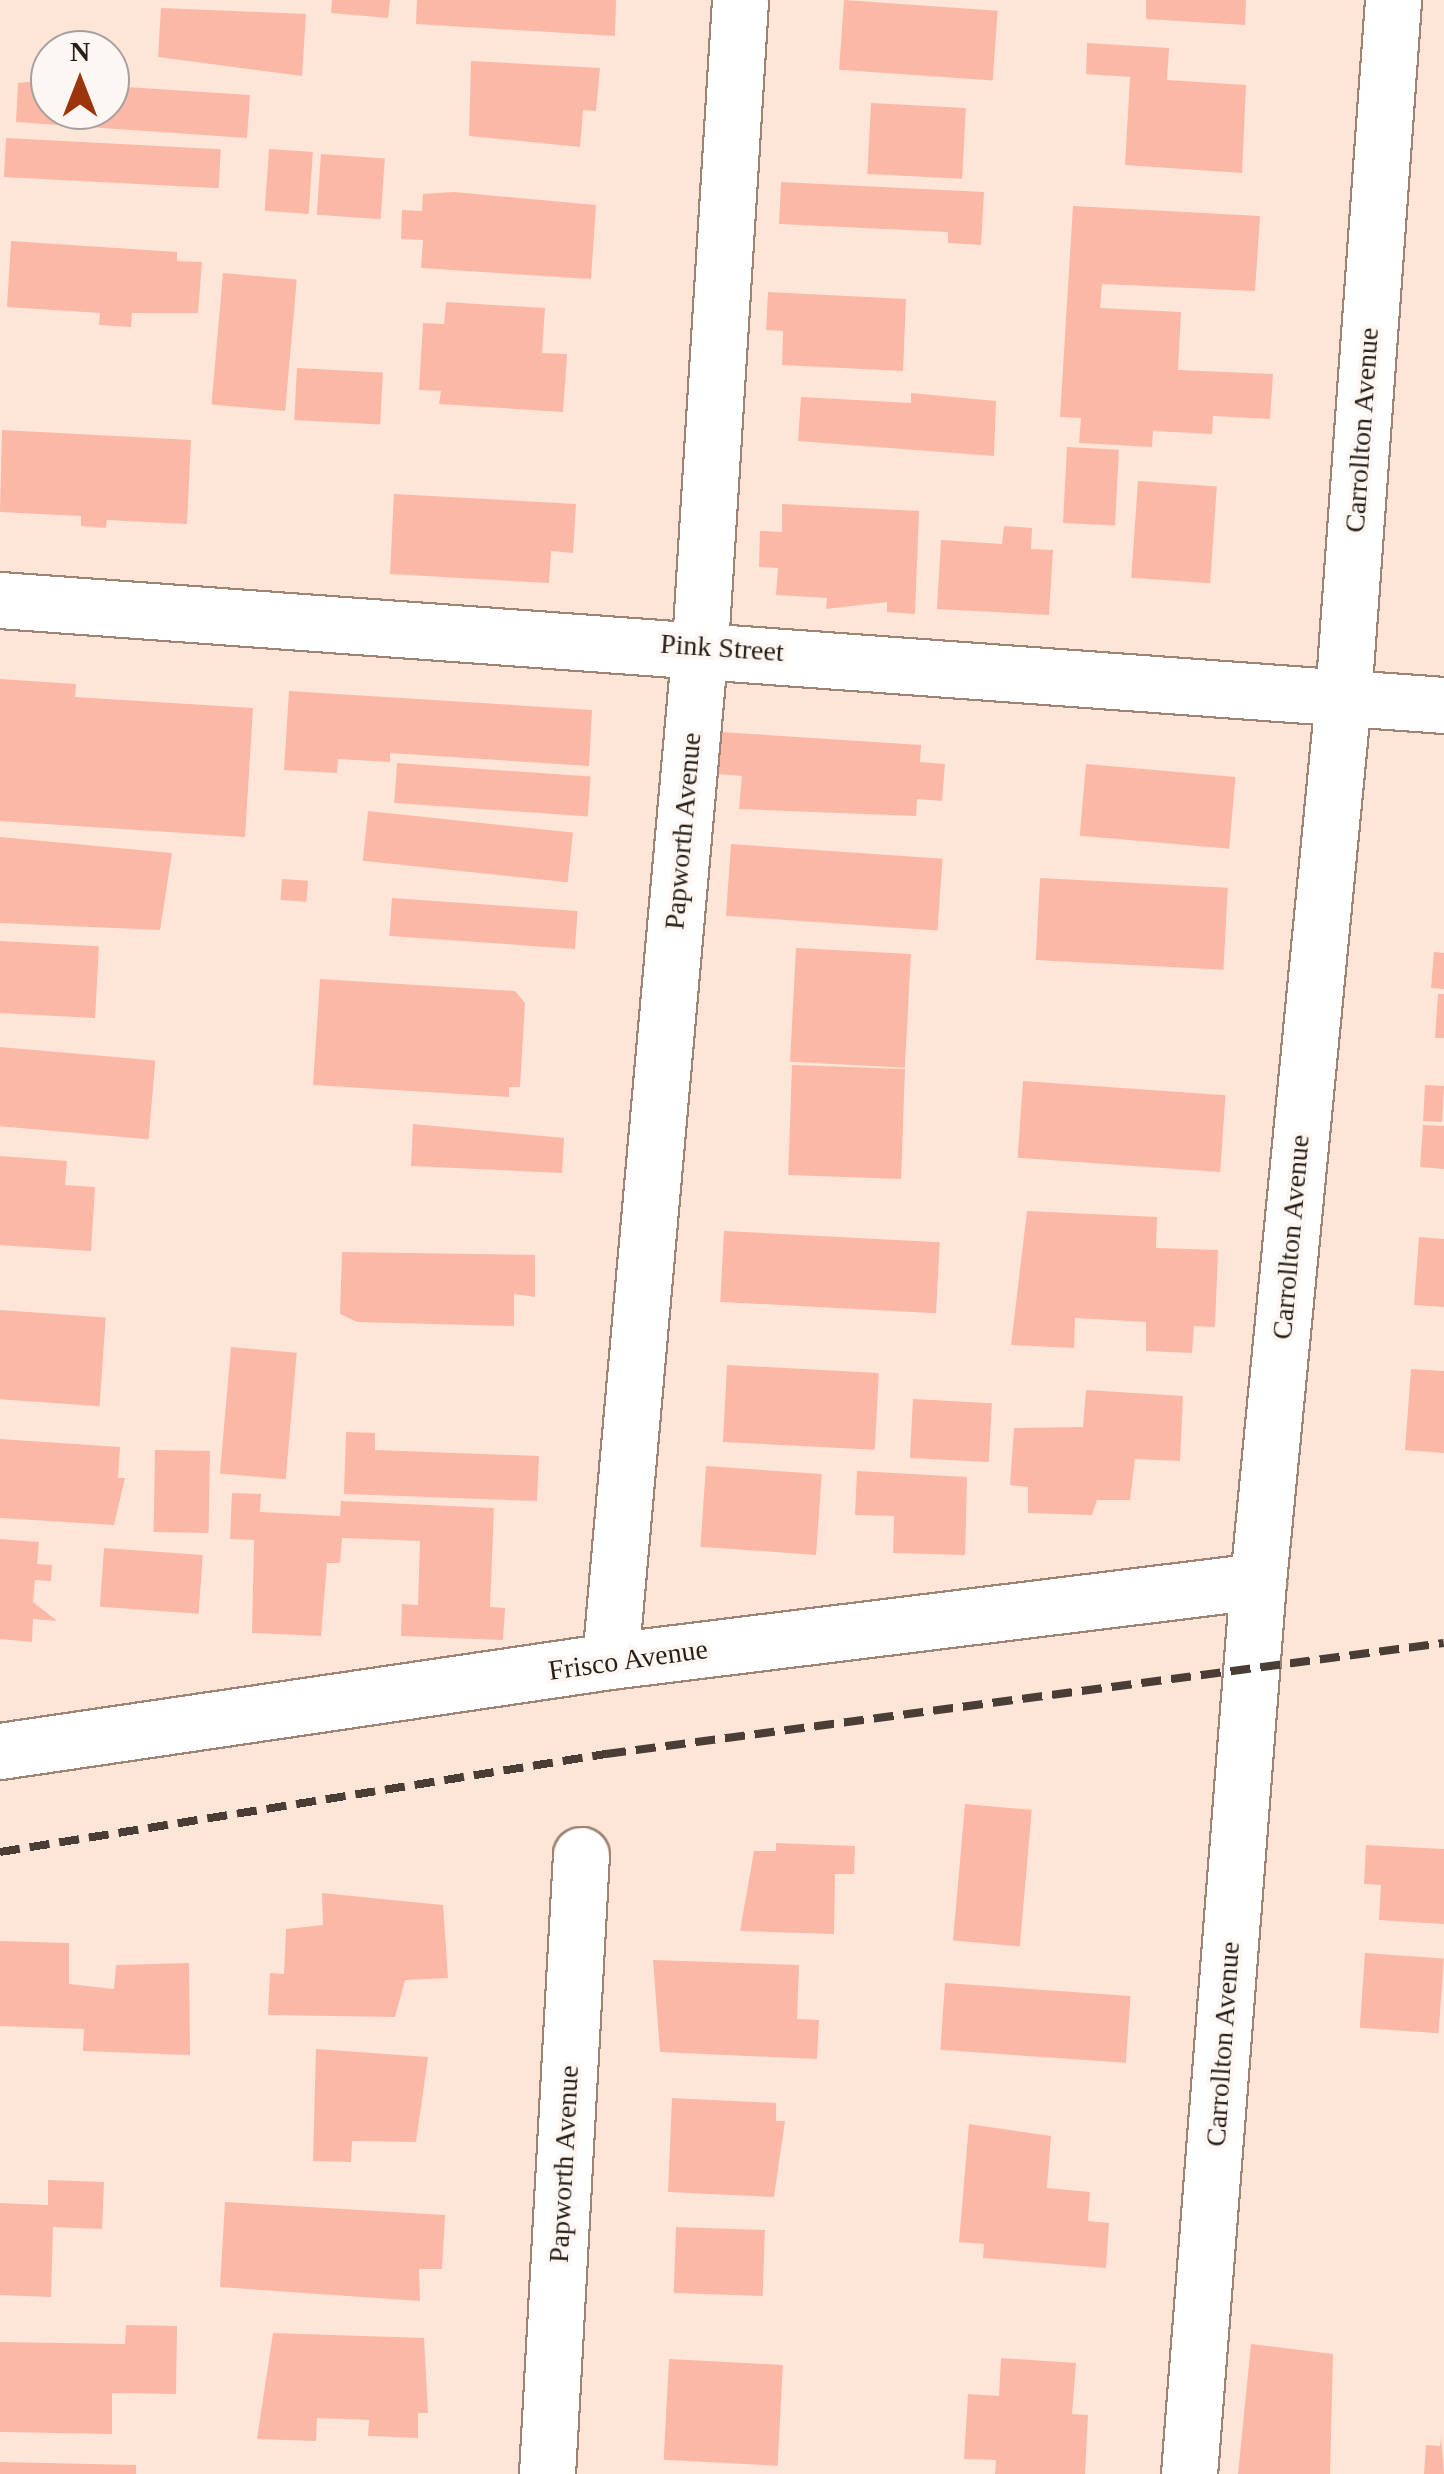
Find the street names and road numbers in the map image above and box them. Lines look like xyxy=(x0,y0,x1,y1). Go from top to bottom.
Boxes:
street label: Carrollton Avenue xyxy=(1338,326,1386,534)
street label: Pink Street xyxy=(659,627,785,669)
street label: Papworth Avenue xyxy=(658,730,708,932)
street label: Carrollton Avenue xyxy=(1265,1132,1317,1342)
street label: Frisco Avenue xyxy=(545,1632,711,1688)
street label: Carrollton Avenue xyxy=(1199,1940,1247,2148)
street label: Papworth Avenue xyxy=(542,2064,586,2264)

